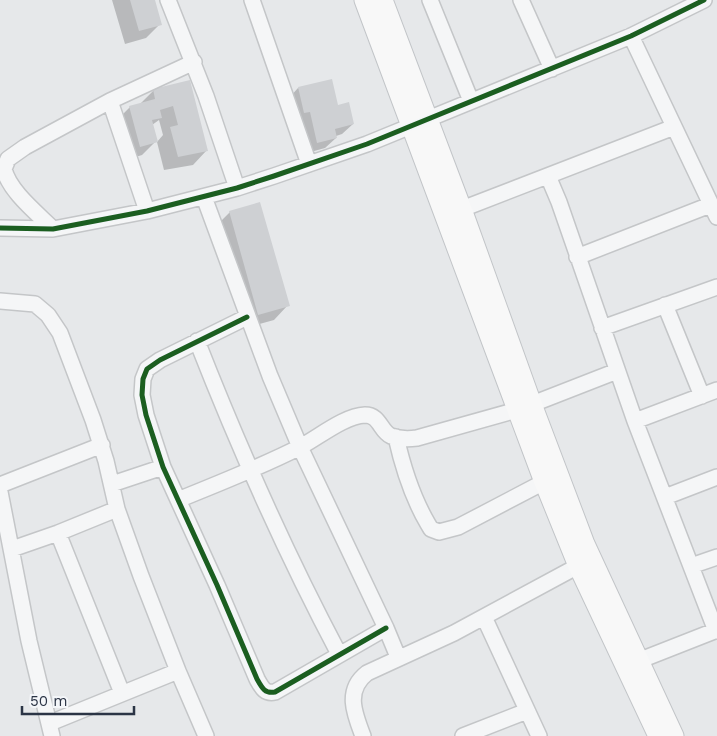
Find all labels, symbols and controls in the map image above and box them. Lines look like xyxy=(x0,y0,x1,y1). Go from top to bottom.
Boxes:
scale bar xyxy=(22,684,135,716)
text: 50 m xyxy=(30,692,67,710)

